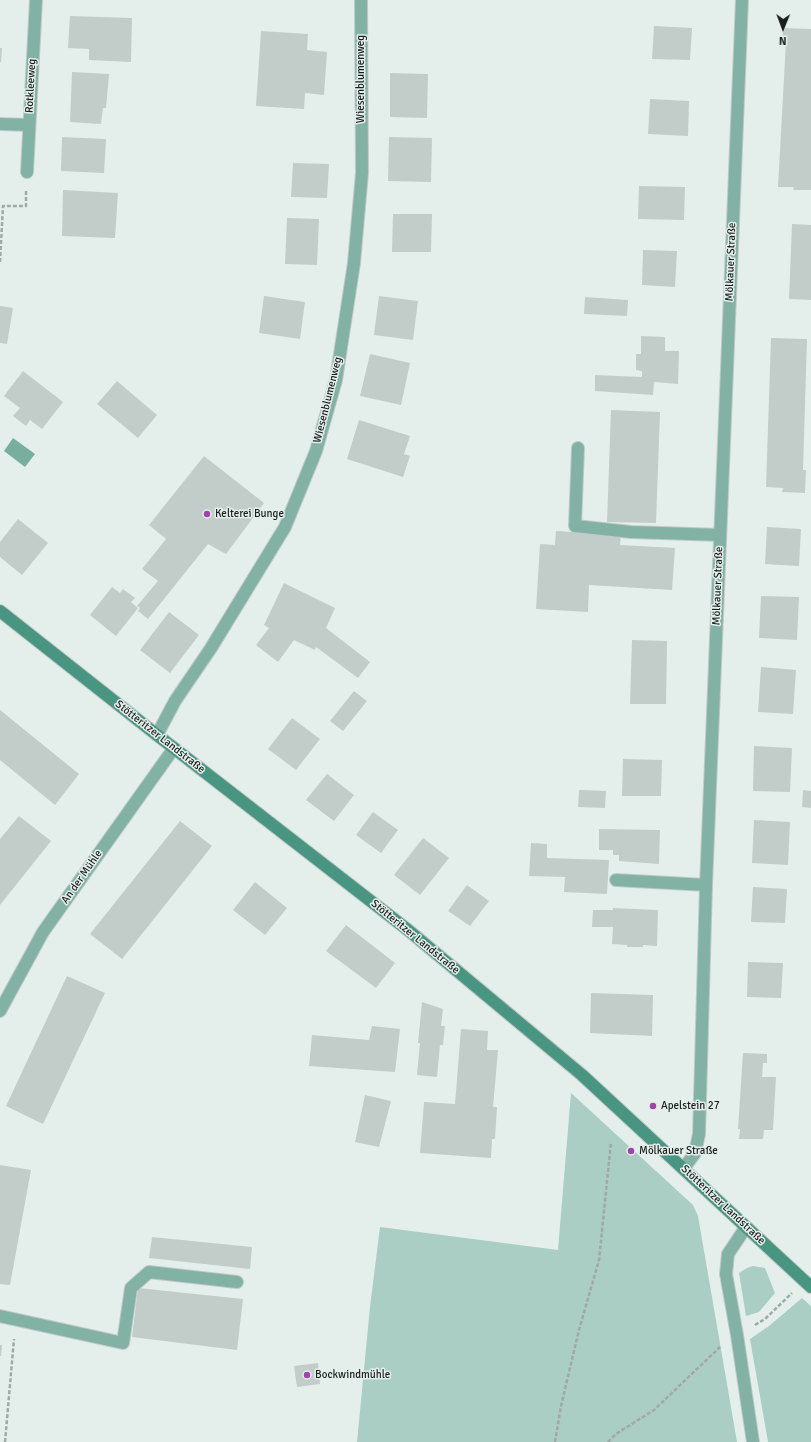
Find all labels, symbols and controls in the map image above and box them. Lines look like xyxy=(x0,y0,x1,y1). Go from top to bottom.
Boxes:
north arrow xyxy=(763,8,803,48)
text: N xyxy=(779,34,787,47)
street label: Wiesenblumenweg xyxy=(354,35,368,123)
street label: Rotkleeweg xyxy=(23,58,39,114)
street label: Mölkauer Straße xyxy=(723,222,739,302)
street label: Wiesenblumenweg xyxy=(311,356,345,444)
place label: Kelterei Bunge xyxy=(215,507,284,521)
marker: Kelterei Bunge xyxy=(202,509,212,519)
street label: Mölkauer Straße xyxy=(710,546,726,626)
street label: Stötteritzer Landstraße xyxy=(113,698,207,776)
street label: An der Mühle xyxy=(59,848,105,906)
street label: Stötteritzer Landstraße xyxy=(368,897,462,977)
place label: Apelstein 27 xyxy=(661,1099,720,1113)
marker: Apelstein 27 xyxy=(648,1101,658,1111)
place label: Mölkauer Straße xyxy=(639,1144,718,1158)
marker: Mölkauer Straße xyxy=(626,1146,636,1156)
street label: Stötteritzer Landstraße xyxy=(678,1163,768,1247)
place label: Bockwindmühle xyxy=(315,1368,390,1382)
marker: Bockwindmühle xyxy=(302,1370,312,1380)

